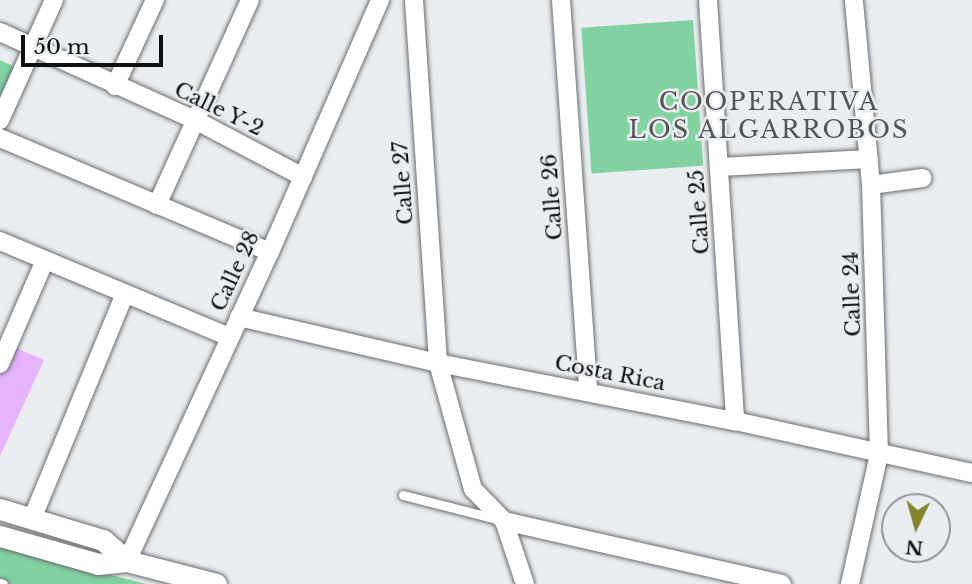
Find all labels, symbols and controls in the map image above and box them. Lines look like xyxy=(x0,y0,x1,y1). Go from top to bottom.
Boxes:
scale bar xyxy=(24,21,166,65)
text: 50 m xyxy=(34,34,89,60)
street label: Calle Y-2 xyxy=(170,76,268,142)
district label: COOPERATIVA LOS ALGARROBOS xyxy=(630,88,908,144)
street label: Calle 27 xyxy=(388,140,418,226)
street label: Calle 26 xyxy=(536,153,568,241)
street label: Calle 25 xyxy=(683,169,715,255)
street label: Calle 28 xyxy=(205,227,265,315)
street label: Calle 24 xyxy=(838,251,866,337)
street label: Costa Rica xyxy=(552,350,668,396)
north arrow xyxy=(881,493,951,563)
text: N xyxy=(904,535,924,560)

